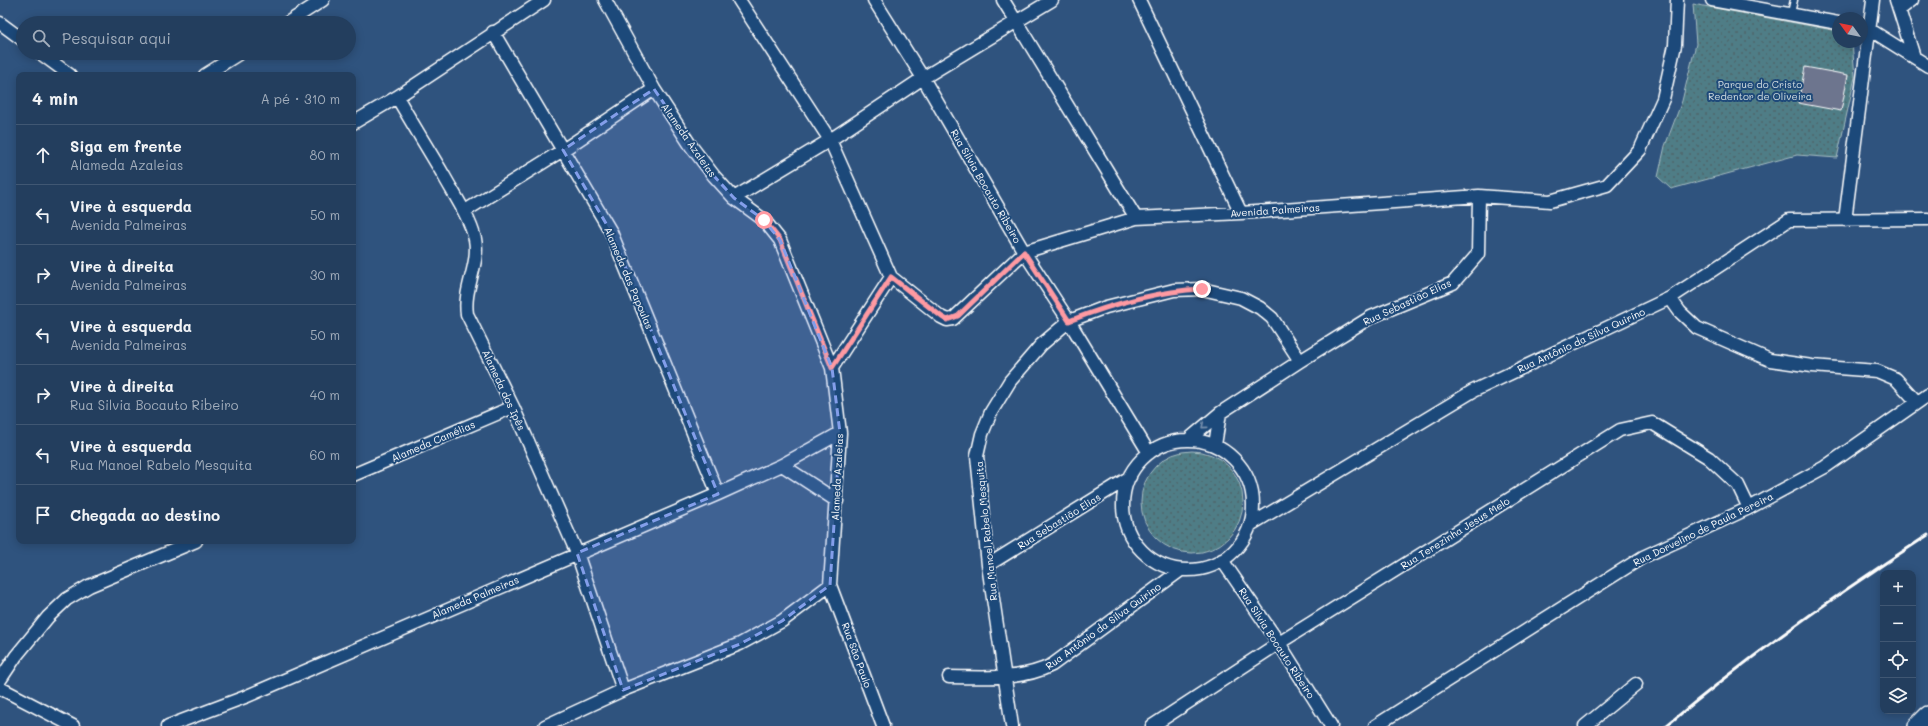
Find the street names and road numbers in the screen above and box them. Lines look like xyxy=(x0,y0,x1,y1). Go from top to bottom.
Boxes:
street label: Alameda Azaleias xyxy=(658,100,720,180)
street label: Rua Silvia Bocauto Ribeiro xyxy=(948,126,1024,246)
street label: Avenida Palmeiras xyxy=(1230,200,1320,220)
street label: Alameda das Papoulas xyxy=(601,225,657,331)
street label: Rua Sebastião Elias xyxy=(1361,275,1453,329)
street label: Rua Antônio da Silva Quirino xyxy=(1515,304,1647,376)
street label: Alameda dos Ipês xyxy=(479,347,529,433)
street label: Alameda Camélias xyxy=(389,417,477,465)
street label: Alameda Azaleias xyxy=(828,433,846,521)
street label: Rua Manoel Rabelo Mesquita xyxy=(972,460,1000,602)
street label: Rua Dorvelino de Paula Pereira xyxy=(1631,489,1775,569)
street label: Rua Sebastião Elias xyxy=(1015,490,1103,552)
street label: Rua Terezinha Jesus Melo xyxy=(1398,494,1512,572)
street label: Alameda Palmeiras xyxy=(429,572,521,622)
street label: Rua Antônio da Silva Quirino xyxy=(1042,579,1164,673)
street label: Rua Silvia Bocauto Ribeiro xyxy=(1236,585,1318,701)
street label: Rua São Paulo xyxy=(839,620,875,690)

